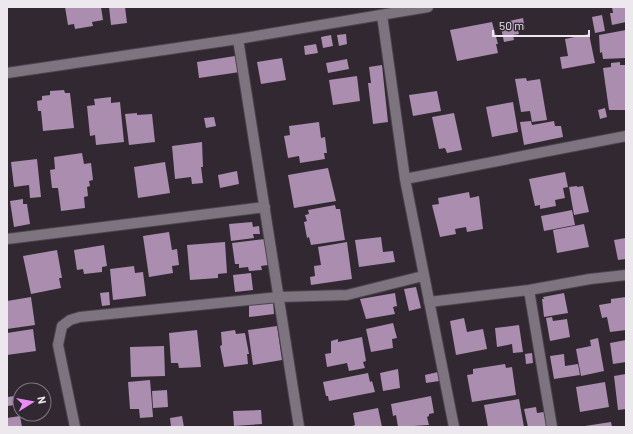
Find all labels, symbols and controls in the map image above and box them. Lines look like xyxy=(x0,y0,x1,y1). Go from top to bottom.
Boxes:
scale bar xyxy=(493,12,589,38)
text: 50 m xyxy=(499,18,524,32)
north arrow xyxy=(12,382,52,422)
text: N xyxy=(35,395,49,405)

